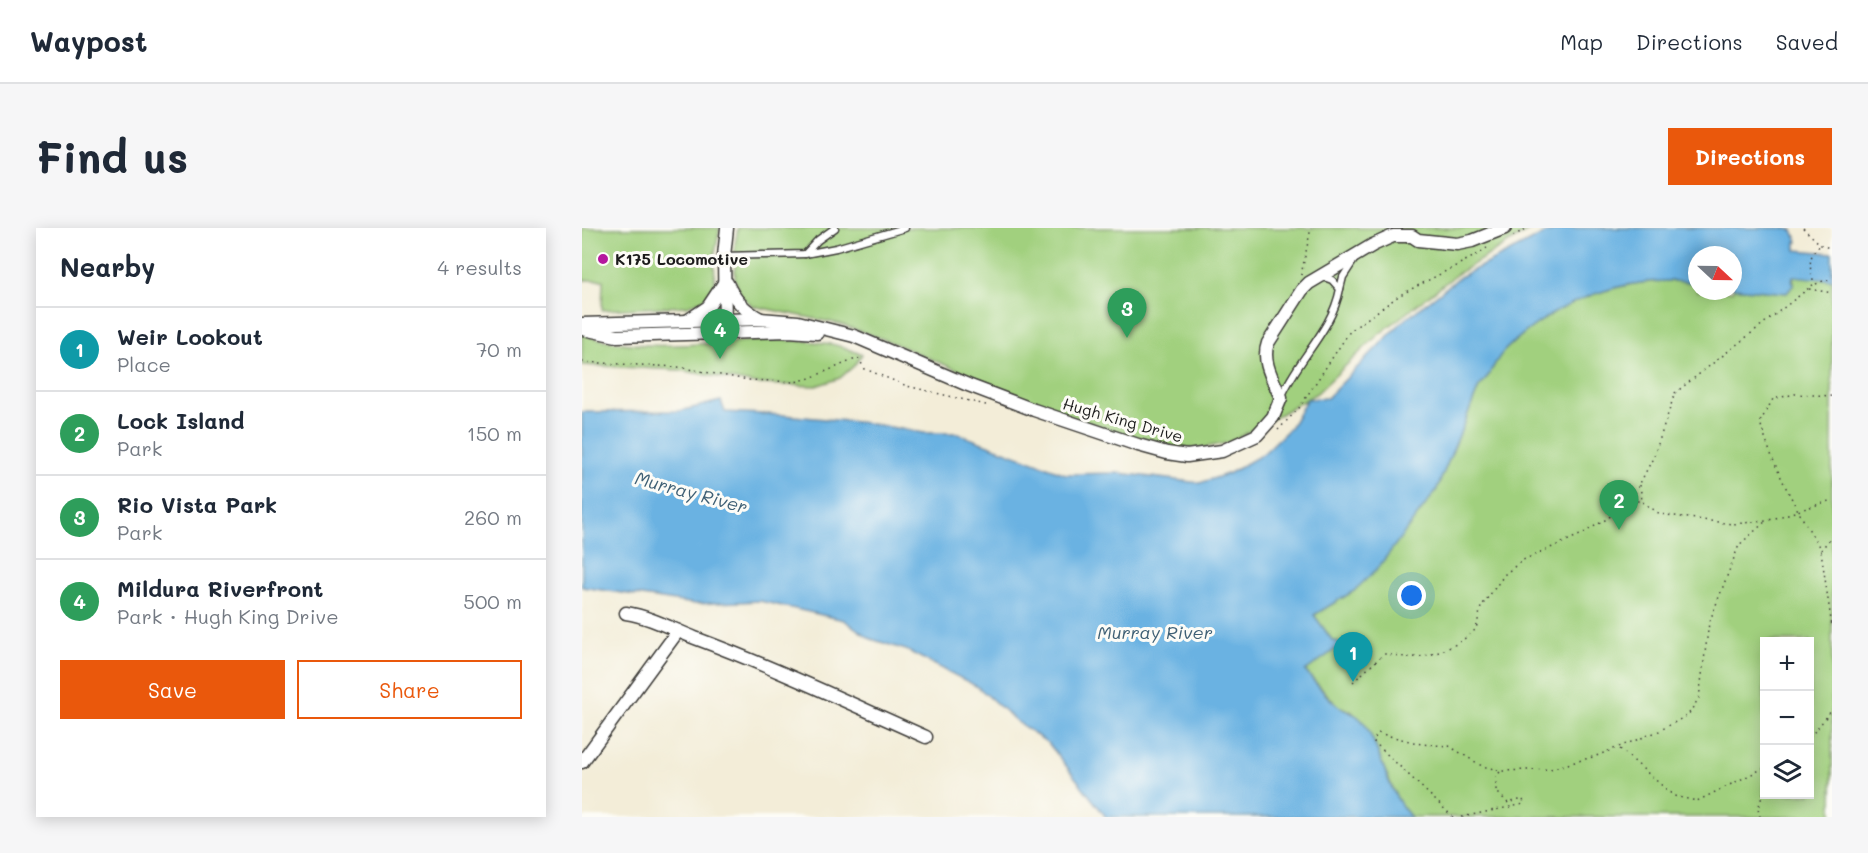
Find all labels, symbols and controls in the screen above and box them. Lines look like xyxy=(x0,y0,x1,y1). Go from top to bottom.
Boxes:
text: Waypost xyxy=(30,23,147,59)
text: Map xyxy=(1560,28,1603,55)
text: Directions xyxy=(1636,28,1743,55)
text: Saved xyxy=(1776,28,1838,55)
button: Directions xyxy=(1668,128,1832,185)
text: Find us xyxy=(36,129,188,184)
north arrow xyxy=(1688,246,1742,300)
place label: K175 Locomotive xyxy=(615,248,748,269)
text: Nearby xyxy=(60,250,155,284)
marker: K175 Locomotive xyxy=(596,252,610,266)
text: 4 results xyxy=(437,254,522,280)
pin: 3 xyxy=(1108,288,1146,338)
pin: 4 xyxy=(700,310,740,359)
text: Weir Lookout xyxy=(117,322,263,351)
text: 1 xyxy=(75,336,84,362)
text: 70 m xyxy=(476,336,522,362)
text: Place xyxy=(117,351,171,377)
street label: Hugh King Drive xyxy=(1061,392,1186,447)
text: Lock Island xyxy=(117,406,244,435)
text: 2 xyxy=(74,420,85,446)
text: 150 m xyxy=(467,420,522,446)
text: Park xyxy=(117,435,162,461)
water label: Murray River xyxy=(632,466,750,519)
pin: 2 xyxy=(1600,480,1638,530)
text: Rio Vista Park xyxy=(117,490,277,519)
text: 3 xyxy=(74,504,86,530)
text: 260 m xyxy=(464,504,522,530)
text: Park xyxy=(117,519,162,545)
text: Mildura Riverfront xyxy=(117,574,323,603)
your location xyxy=(1397,581,1426,610)
text: 4 xyxy=(73,588,86,614)
text: 500 m xyxy=(463,588,522,614)
text: Park · Hugh King Drive xyxy=(117,603,339,629)
water label: Murray River xyxy=(1097,620,1213,644)
pin: 1 xyxy=(1334,632,1372,682)
map controls xyxy=(1760,637,1814,799)
button: + xyxy=(1760,637,1814,691)
button: Save xyxy=(60,660,285,719)
button: Share xyxy=(297,660,522,719)
button: − xyxy=(1760,691,1814,745)
button: layers xyxy=(1760,745,1814,799)

